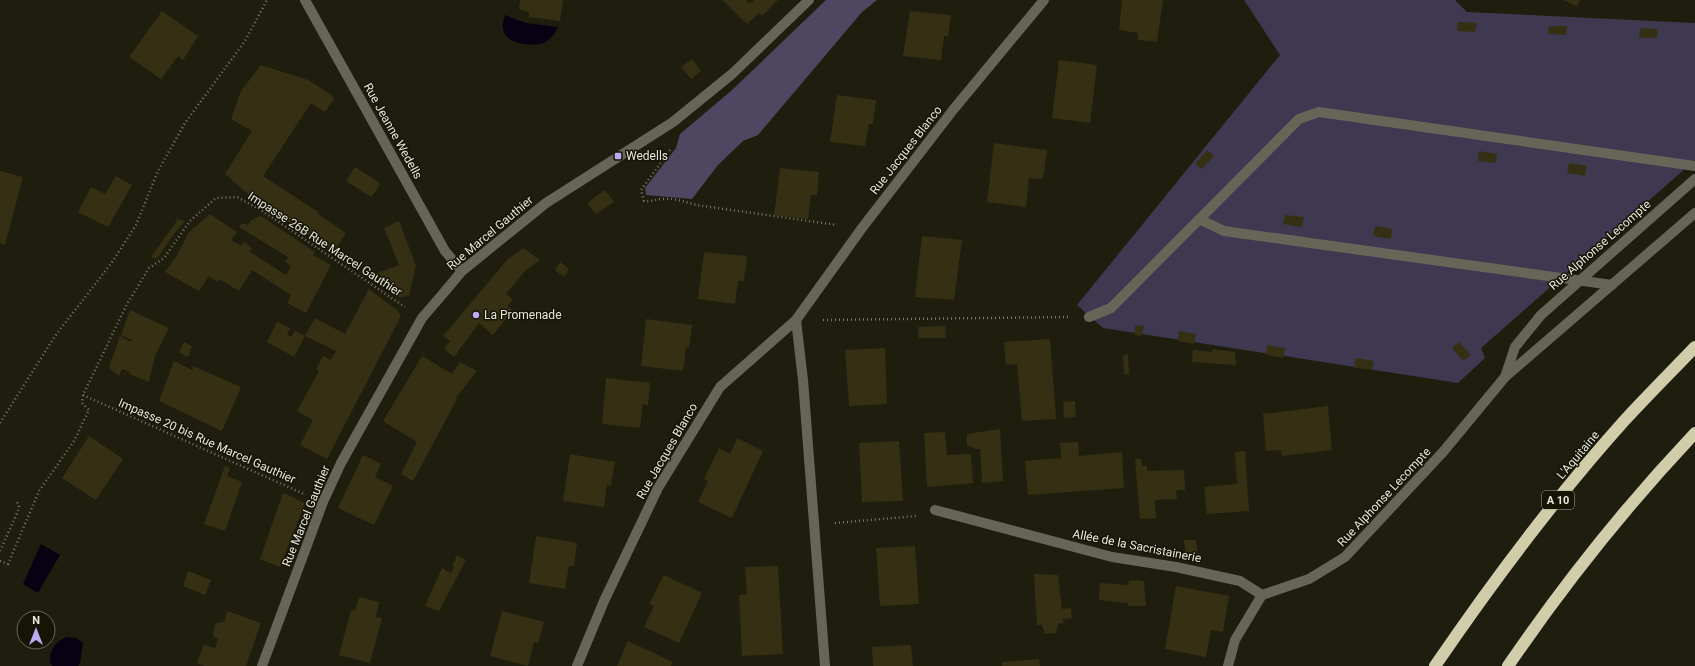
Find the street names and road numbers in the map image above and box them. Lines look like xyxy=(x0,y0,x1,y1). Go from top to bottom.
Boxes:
street label: Rue Jeanne Wedells xyxy=(361,81,425,181)
street label: Rue Jacques Blanco xyxy=(867,103,945,197)
street label: Impasse 26B Rue Marcel Gauthier xyxy=(245,189,405,299)
street label: Rue Marcel Gauthier xyxy=(444,193,536,273)
street label: Rue Alphonse Lecompte xyxy=(1546,197,1654,293)
street label: Impasse 20 bis Rue Marcel Gauthier xyxy=(116,396,298,486)
street label: Rue Jacques Blanco xyxy=(634,400,700,501)
street label: L'Aquitaine xyxy=(1554,428,1602,482)
street label: Rue Alphonse Lecompte xyxy=(1335,445,1433,549)
street label: Rue Marcel Gauthier xyxy=(279,463,333,569)
road number: A 10 xyxy=(1542,491,1574,509)
street label: Allée de la Sacristainerie xyxy=(1072,527,1202,565)

